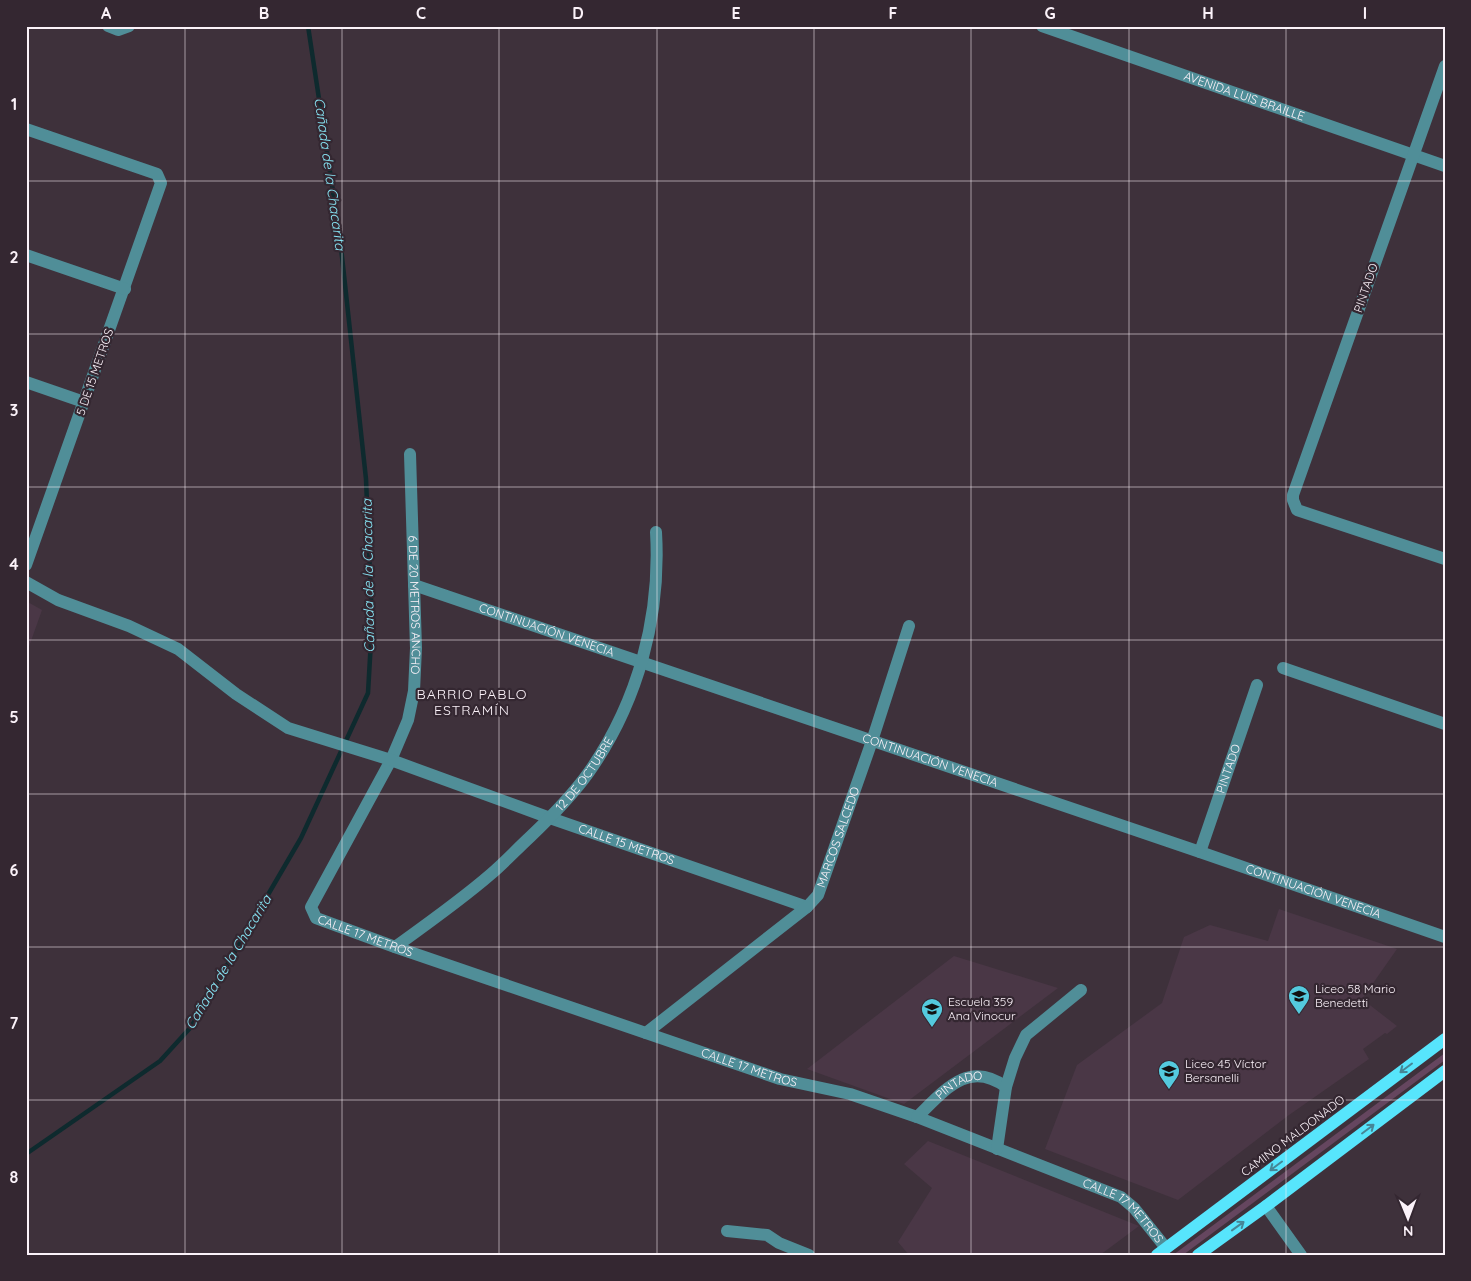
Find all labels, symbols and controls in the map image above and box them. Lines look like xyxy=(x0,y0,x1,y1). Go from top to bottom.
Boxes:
text: A xyxy=(101,3,112,23)
text: B xyxy=(259,3,269,23)
text: C xyxy=(416,3,426,23)
text: D xyxy=(572,3,584,23)
text: E xyxy=(731,3,741,23)
text: F xyxy=(889,3,898,23)
text: G xyxy=(1044,3,1056,23)
text: H xyxy=(1202,3,1214,23)
text: I xyxy=(1363,3,1367,23)
street label: AVENIDA LUIS BRAILLE xyxy=(1182,68,1307,124)
text: 1 xyxy=(11,94,17,114)
water label: Cañada de la Chacarita xyxy=(310,97,350,253)
text: 2 xyxy=(9,247,19,267)
street label: PINTADO xyxy=(1350,261,1381,314)
street label: 5 DE 15 METROS xyxy=(73,326,116,417)
text: 3 xyxy=(10,400,18,420)
water label: Cañada de la Chacarita xyxy=(358,498,378,653)
street label: 6 DE 20 METROS ANCHO xyxy=(406,535,424,675)
text: 4 xyxy=(9,554,19,574)
street label: CONTINUACIÓN VENECIA xyxy=(477,600,617,660)
district label: BARRIO PABLO ESTRAMÍN xyxy=(417,685,527,719)
text: 5 xyxy=(9,707,19,727)
street label: CONTINUACIÓN VENECIA xyxy=(861,730,1000,790)
street label: 12 DE OCTUBRE xyxy=(552,734,616,814)
street label: PINTADO xyxy=(1213,742,1243,795)
street label: MARCOS SALCEDO xyxy=(813,785,862,890)
street label: CALLE 15 METROS xyxy=(577,820,677,868)
text: 6 xyxy=(10,860,19,880)
street label: CONTINUACIÓN VENECIA xyxy=(1244,860,1383,921)
water label: Cañada de la Chacarita xyxy=(181,890,276,1032)
street label: CALLE 17 METROS xyxy=(316,911,415,960)
place label: Liceo 58 Mario Benedetti xyxy=(1315,981,1395,1010)
school or university icon: Liceo 58 Mario Benedetti xyxy=(1287,984,1311,1015)
place label: Escuela 359 Ana Vinocur xyxy=(948,994,1016,1023)
school or university icon: Escuela 359 Ana Vinocur xyxy=(920,997,944,1028)
text: 7 xyxy=(10,1013,19,1033)
street label: CALLE 17 METROS xyxy=(699,1045,799,1090)
place label: Liceo 45 Víctor Bersanelli xyxy=(1185,1056,1267,1085)
school or university icon: Liceo 45 Víctor Bersanelli xyxy=(1157,1059,1181,1090)
one-way arrow xyxy=(1399,1063,1413,1073)
street label: PINTADO xyxy=(932,1068,982,1102)
street label: CAMINO MALDONADO xyxy=(1238,1092,1348,1179)
one-way arrow xyxy=(1361,1124,1375,1134)
one-way arrow xyxy=(1270,1160,1283,1171)
text: 8 xyxy=(10,1167,19,1187)
street label: CALLE 17 METROS xyxy=(1081,1175,1167,1246)
north arrow xyxy=(1384,1194,1434,1244)
one-way arrow xyxy=(1231,1221,1245,1231)
text: N xyxy=(1403,1222,1414,1240)

